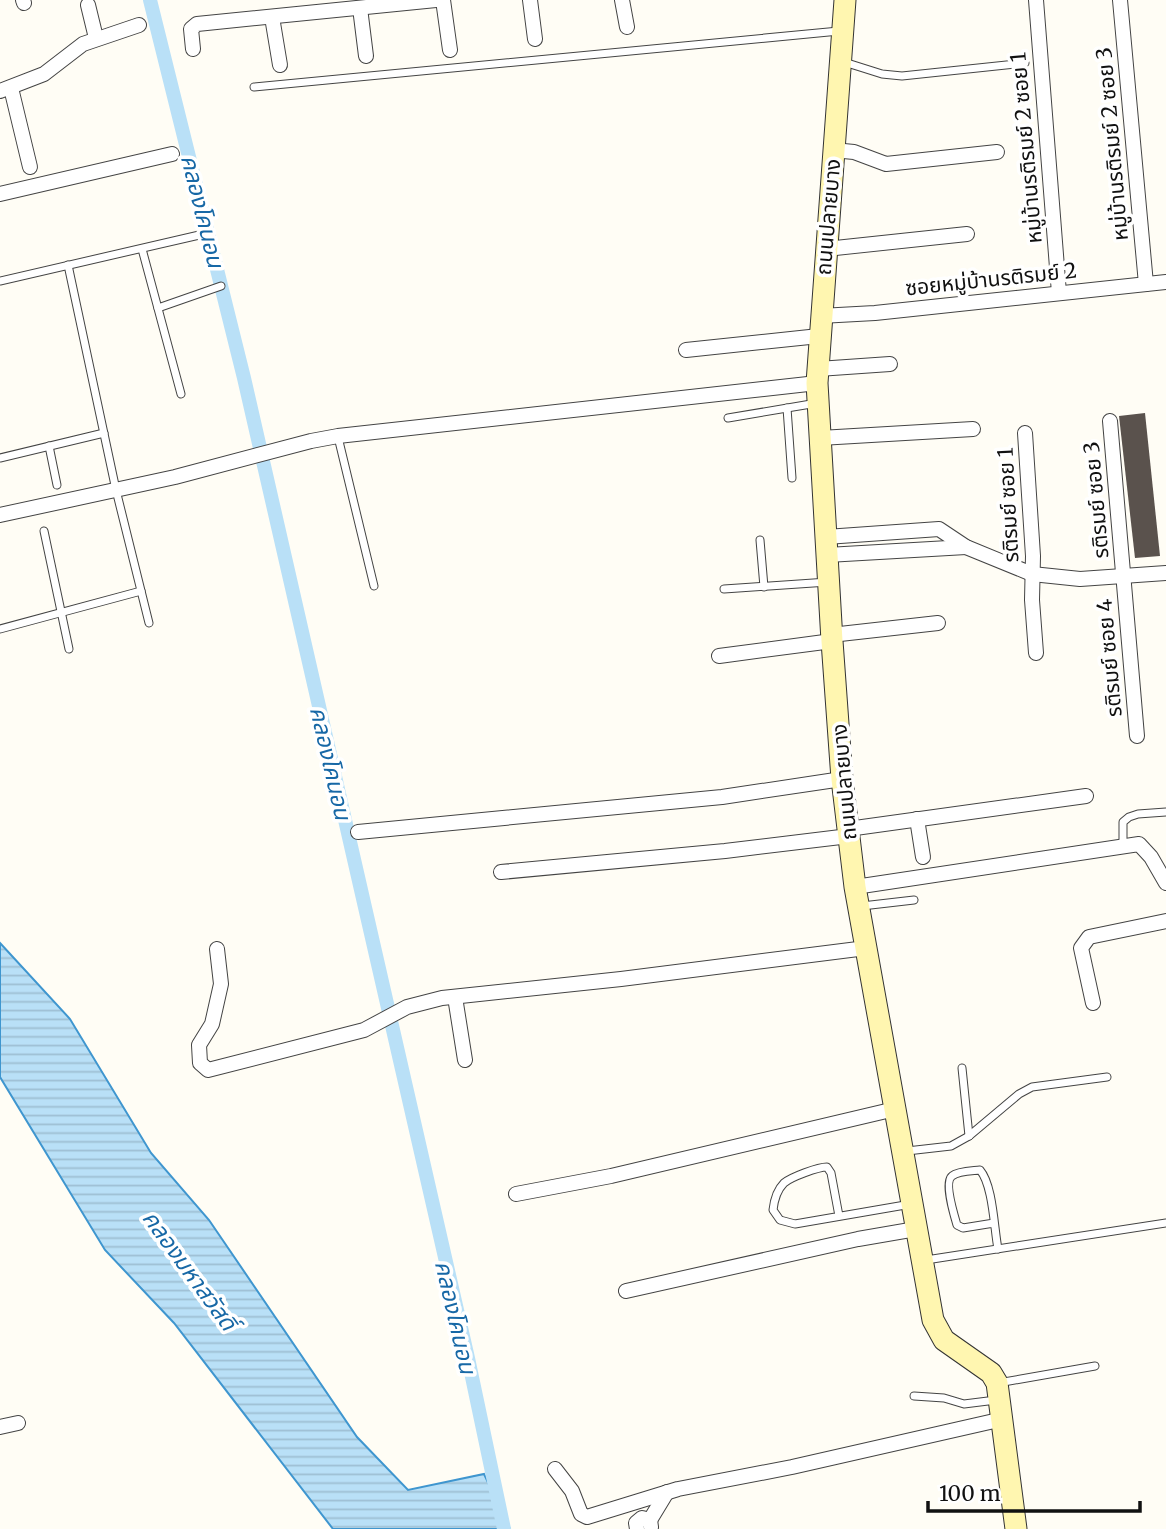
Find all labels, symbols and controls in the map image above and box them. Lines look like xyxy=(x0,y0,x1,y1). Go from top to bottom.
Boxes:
street label: หมู่บ้านรติรมย์ 2 ซอย 3 xyxy=(1090,46,1134,242)
street label: หมู่บ้านรติรมย์ 2 ซอย 1 xyxy=(1004,51,1048,245)
water label: คลองโคนอน xyxy=(175,152,231,272)
street label: ถนนปลายบาง xyxy=(809,158,847,276)
street label: ซอยหมู่บ้านรติรมย์ 2 xyxy=(904,257,1078,301)
street label: รติรมย์ ซอย 3 xyxy=(1077,440,1115,560)
street label: รติรมย์ ซอย 1 xyxy=(992,447,1024,563)
street label: รติรมย์ ซอย 4 xyxy=(1090,598,1128,718)
water label: คลองโคนอน xyxy=(304,704,359,824)
street label: ถนนปลายบาง xyxy=(825,723,863,841)
water label: คลองมหาสวัสดิ์ xyxy=(137,1204,247,1341)
water label: คลองโคนอน xyxy=(429,1258,484,1378)
scale bar xyxy=(928,1470,1140,1514)
text: 100 m xyxy=(939,1480,1001,1507)

